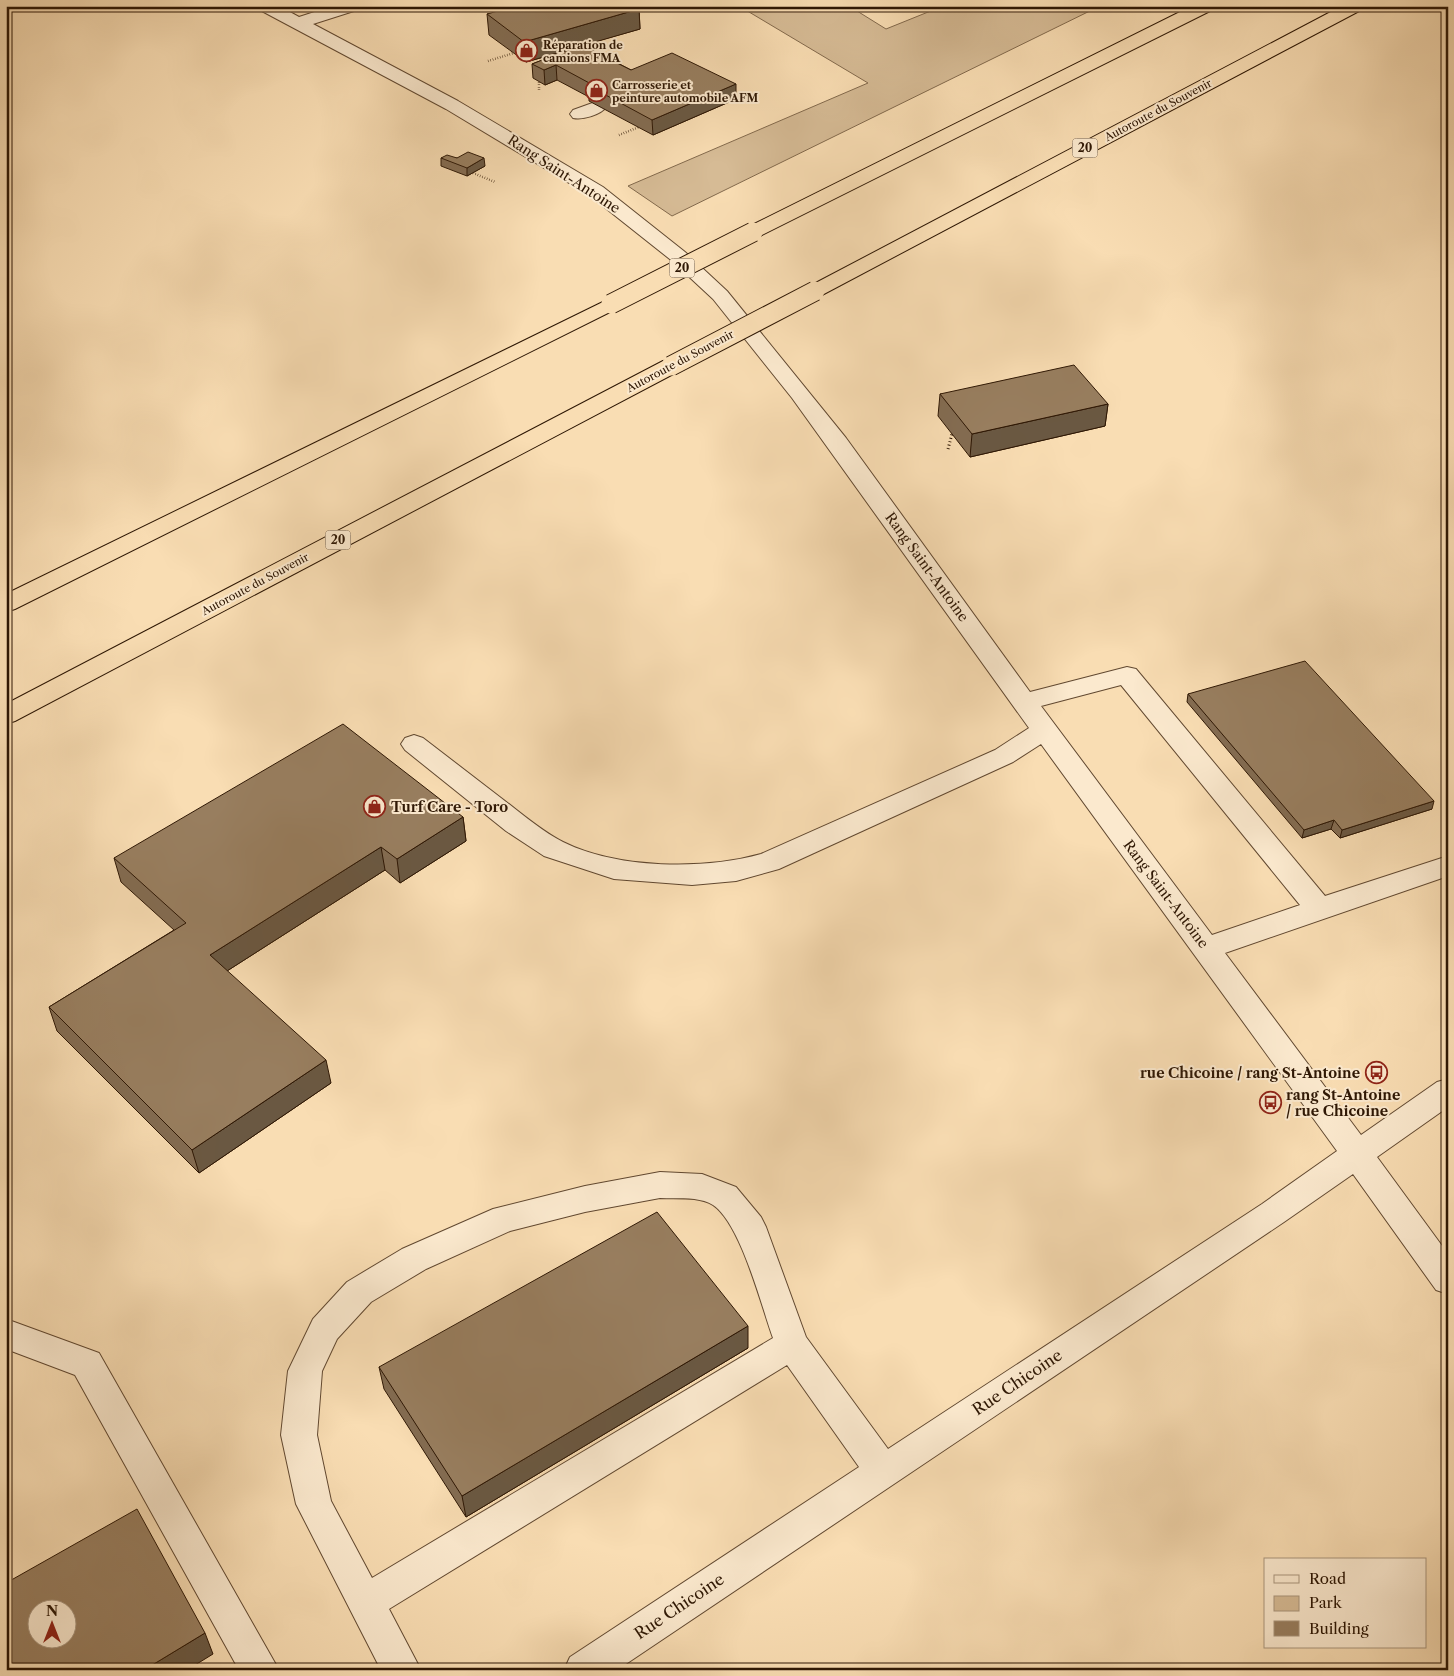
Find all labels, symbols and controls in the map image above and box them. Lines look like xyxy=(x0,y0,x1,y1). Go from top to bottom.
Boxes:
place label: Réparation de camions FMA xyxy=(543,38,623,65)
shop icon: Réparation de camions FMA xyxy=(515,39,539,63)
street label: Autoroute du Souvenir xyxy=(1101,76,1214,145)
place label: Carrosserie et peinture automobile AFM xyxy=(612,78,759,105)
shop icon: Carrosserie et peinture automobile AFM xyxy=(584,79,608,103)
street label: Rang Saint-Antoine xyxy=(504,131,624,217)
road number: 20 xyxy=(1072,138,1098,158)
road number: 20 xyxy=(670,258,694,278)
street label: Autoroute du Souvenir xyxy=(623,327,736,396)
street label: Rang Saint-Antoine xyxy=(881,509,973,625)
road number: 20 xyxy=(326,530,350,550)
street label: Autoroute du Souvenir xyxy=(198,550,311,619)
shop icon: Turf Care - Toro xyxy=(363,795,387,819)
place label: Turf Care - Toro xyxy=(391,798,508,816)
street label: Rang Saint-Antoine xyxy=(1119,836,1213,952)
bus stop icon: rue Chicoine / rang St-Antoine xyxy=(1364,1061,1388,1085)
place label: rue Chicoine / rang St-Antoine xyxy=(1140,1064,1360,1082)
place label: rang St-Antoine / rue Chicoine xyxy=(1286,1086,1400,1120)
bus stop icon: rang St-Antoine / rue Chicoine xyxy=(1258,1091,1282,1115)
street label: Rue Chicoine xyxy=(968,1345,1066,1419)
legend xyxy=(1264,1558,1426,1648)
street label: Rue Chicoine xyxy=(630,1569,728,1643)
text: Road xyxy=(1309,1569,1346,1588)
text: Park xyxy=(1309,1593,1343,1612)
north arrow xyxy=(28,1598,78,1648)
text: N xyxy=(46,1602,58,1620)
text: Building xyxy=(1309,1619,1369,1638)

